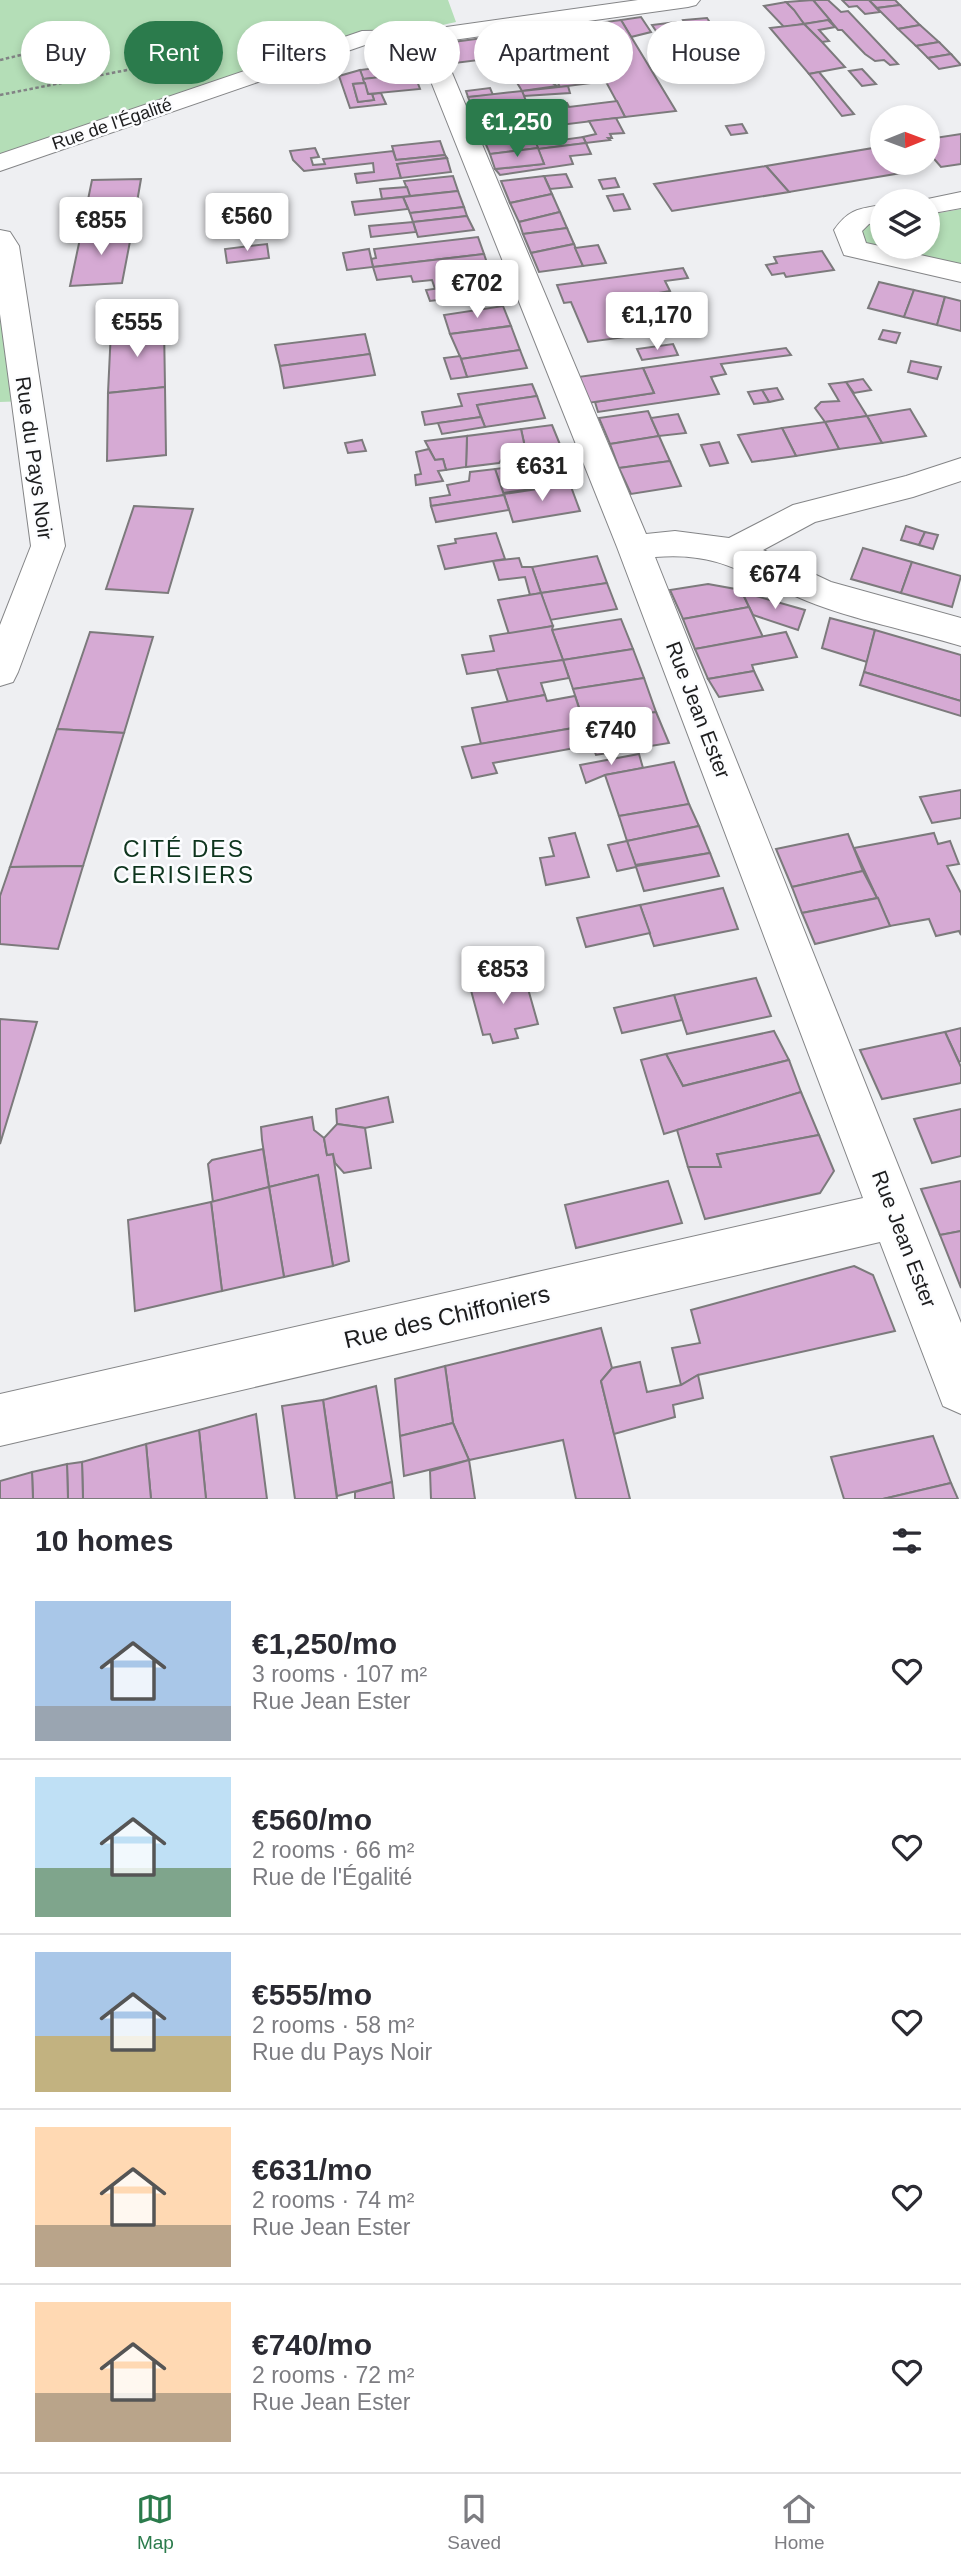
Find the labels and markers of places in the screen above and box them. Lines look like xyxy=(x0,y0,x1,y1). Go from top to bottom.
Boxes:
pin: €1,250 xyxy=(460,100,574,159)
pin: €560 xyxy=(206,194,288,253)
pin: €855 xyxy=(60,198,142,257)
pin: €702 xyxy=(436,260,518,320)
pin: €1,170 xyxy=(600,292,714,352)
pin: €555 xyxy=(96,300,178,359)
pin: €631 xyxy=(501,444,583,503)
pin: €674 xyxy=(734,552,816,611)
pin: €740 xyxy=(570,708,652,767)
pin: €853 xyxy=(462,946,544,1006)

